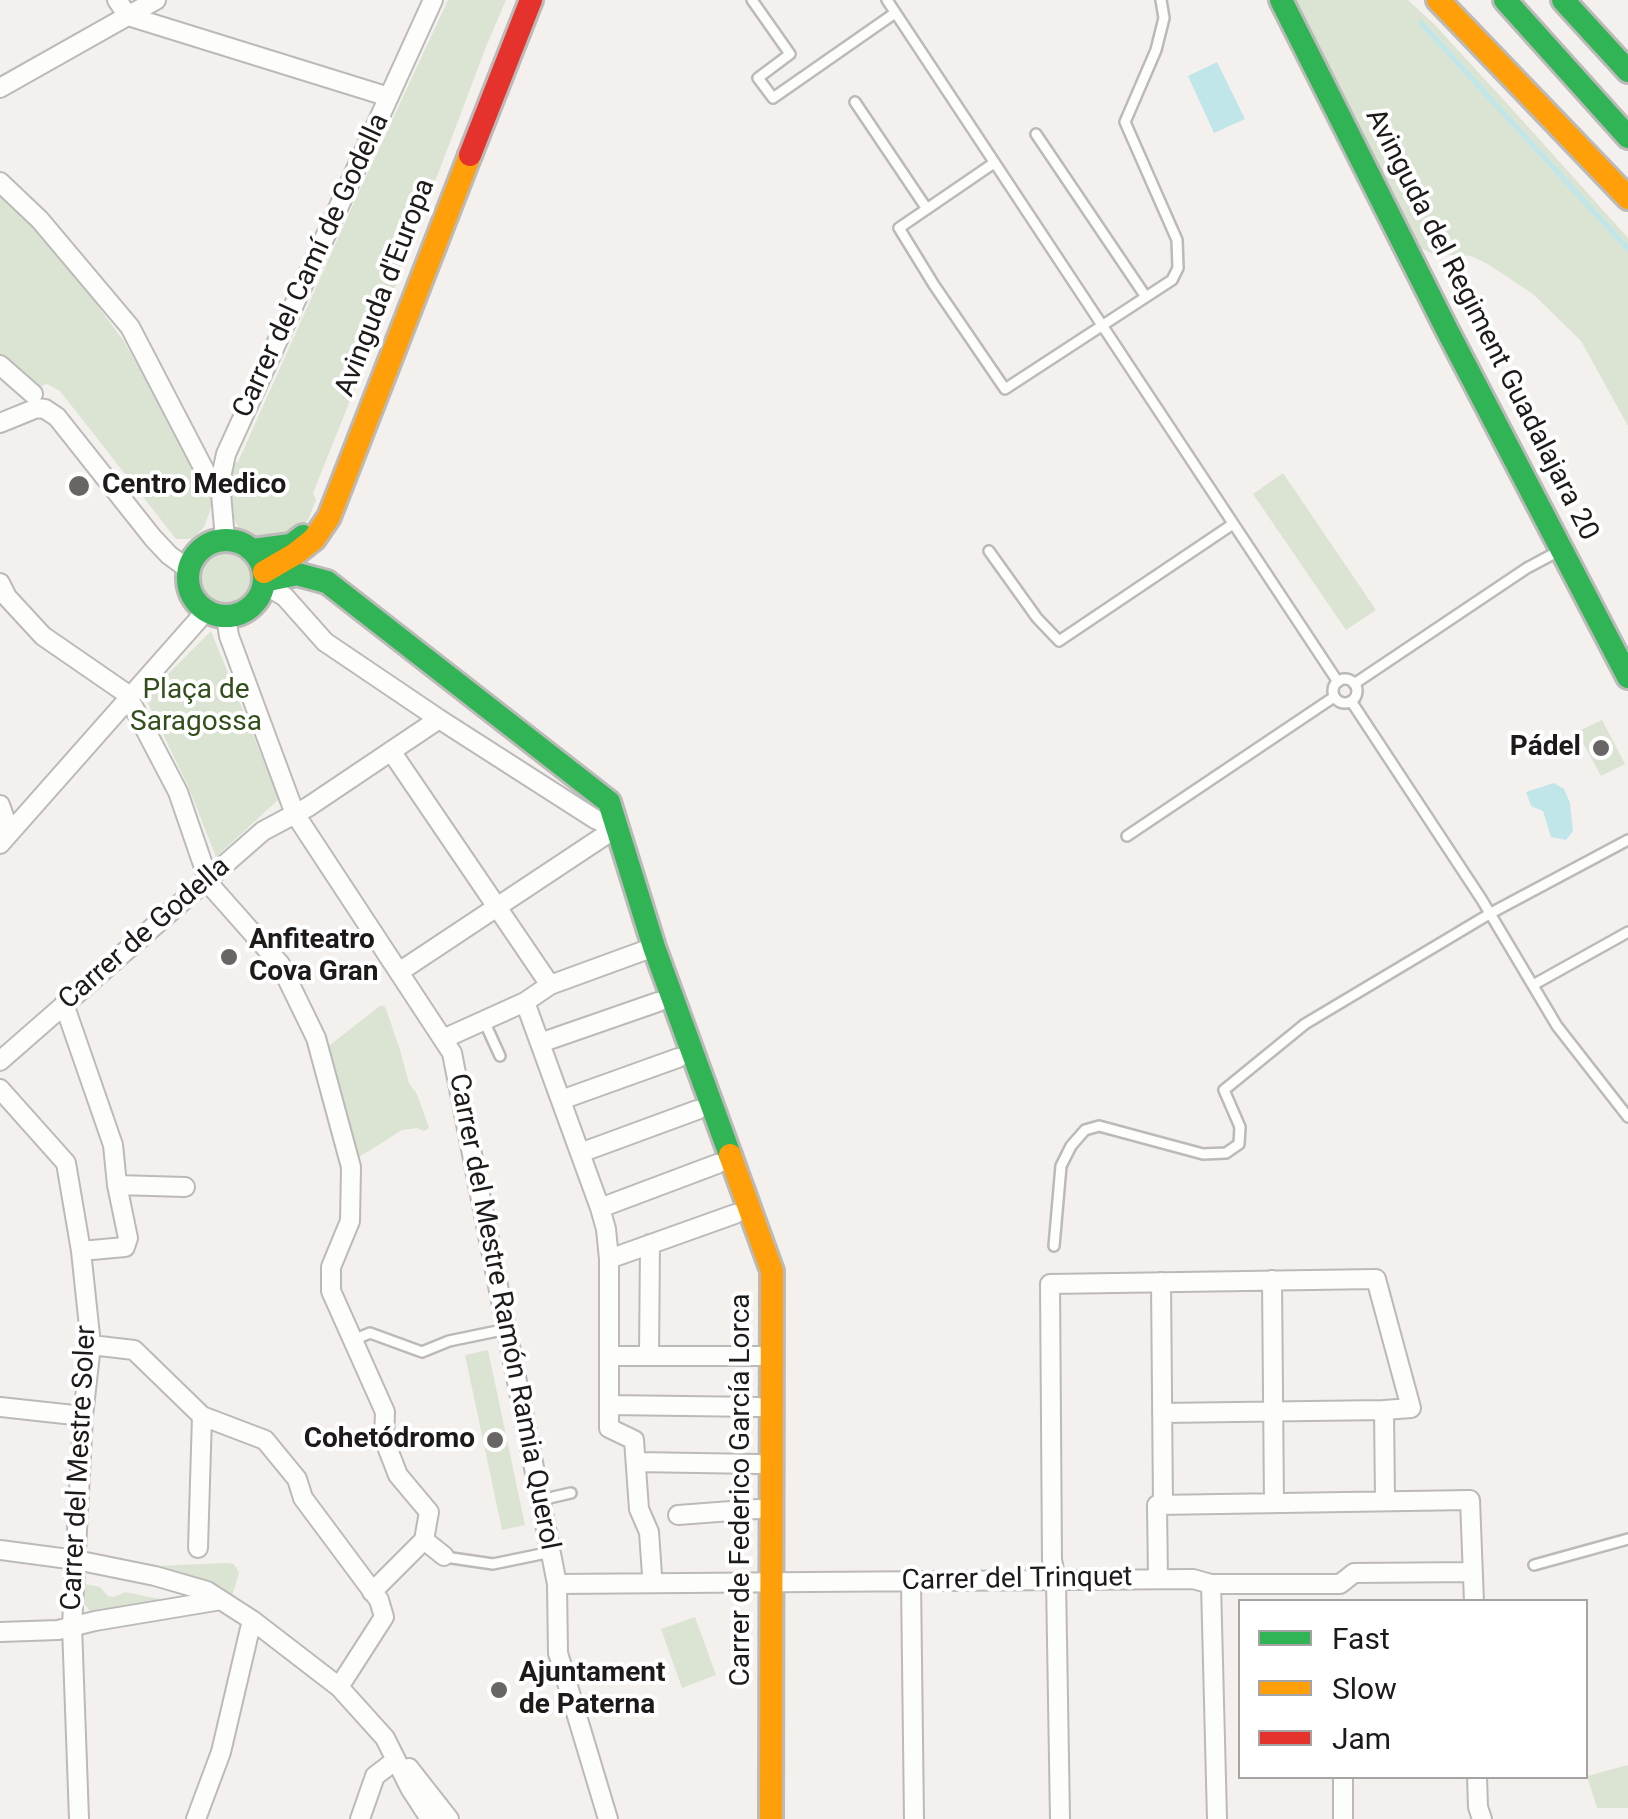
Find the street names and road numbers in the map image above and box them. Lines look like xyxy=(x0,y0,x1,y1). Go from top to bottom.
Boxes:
street label: Avinguda del Regiment Guadalajara 20 xyxy=(1357,104,1605,546)
street label: Carrer del Camí de Godella xyxy=(227,109,397,423)
street label: Avinguda d'Europa xyxy=(329,174,443,402)
street label: Carrer de Godella xyxy=(53,851,237,1017)
street label: Carrer del Mestre Ramón Ramia Querol xyxy=(440,1071,566,1553)
street label: Carrer de Federico García Lorca xyxy=(725,1293,759,1687)
street label: Carrer del Mestre Soler xyxy=(56,1325,104,1611)
street label: Carrer del Trinquet xyxy=(901,1561,1133,1599)

